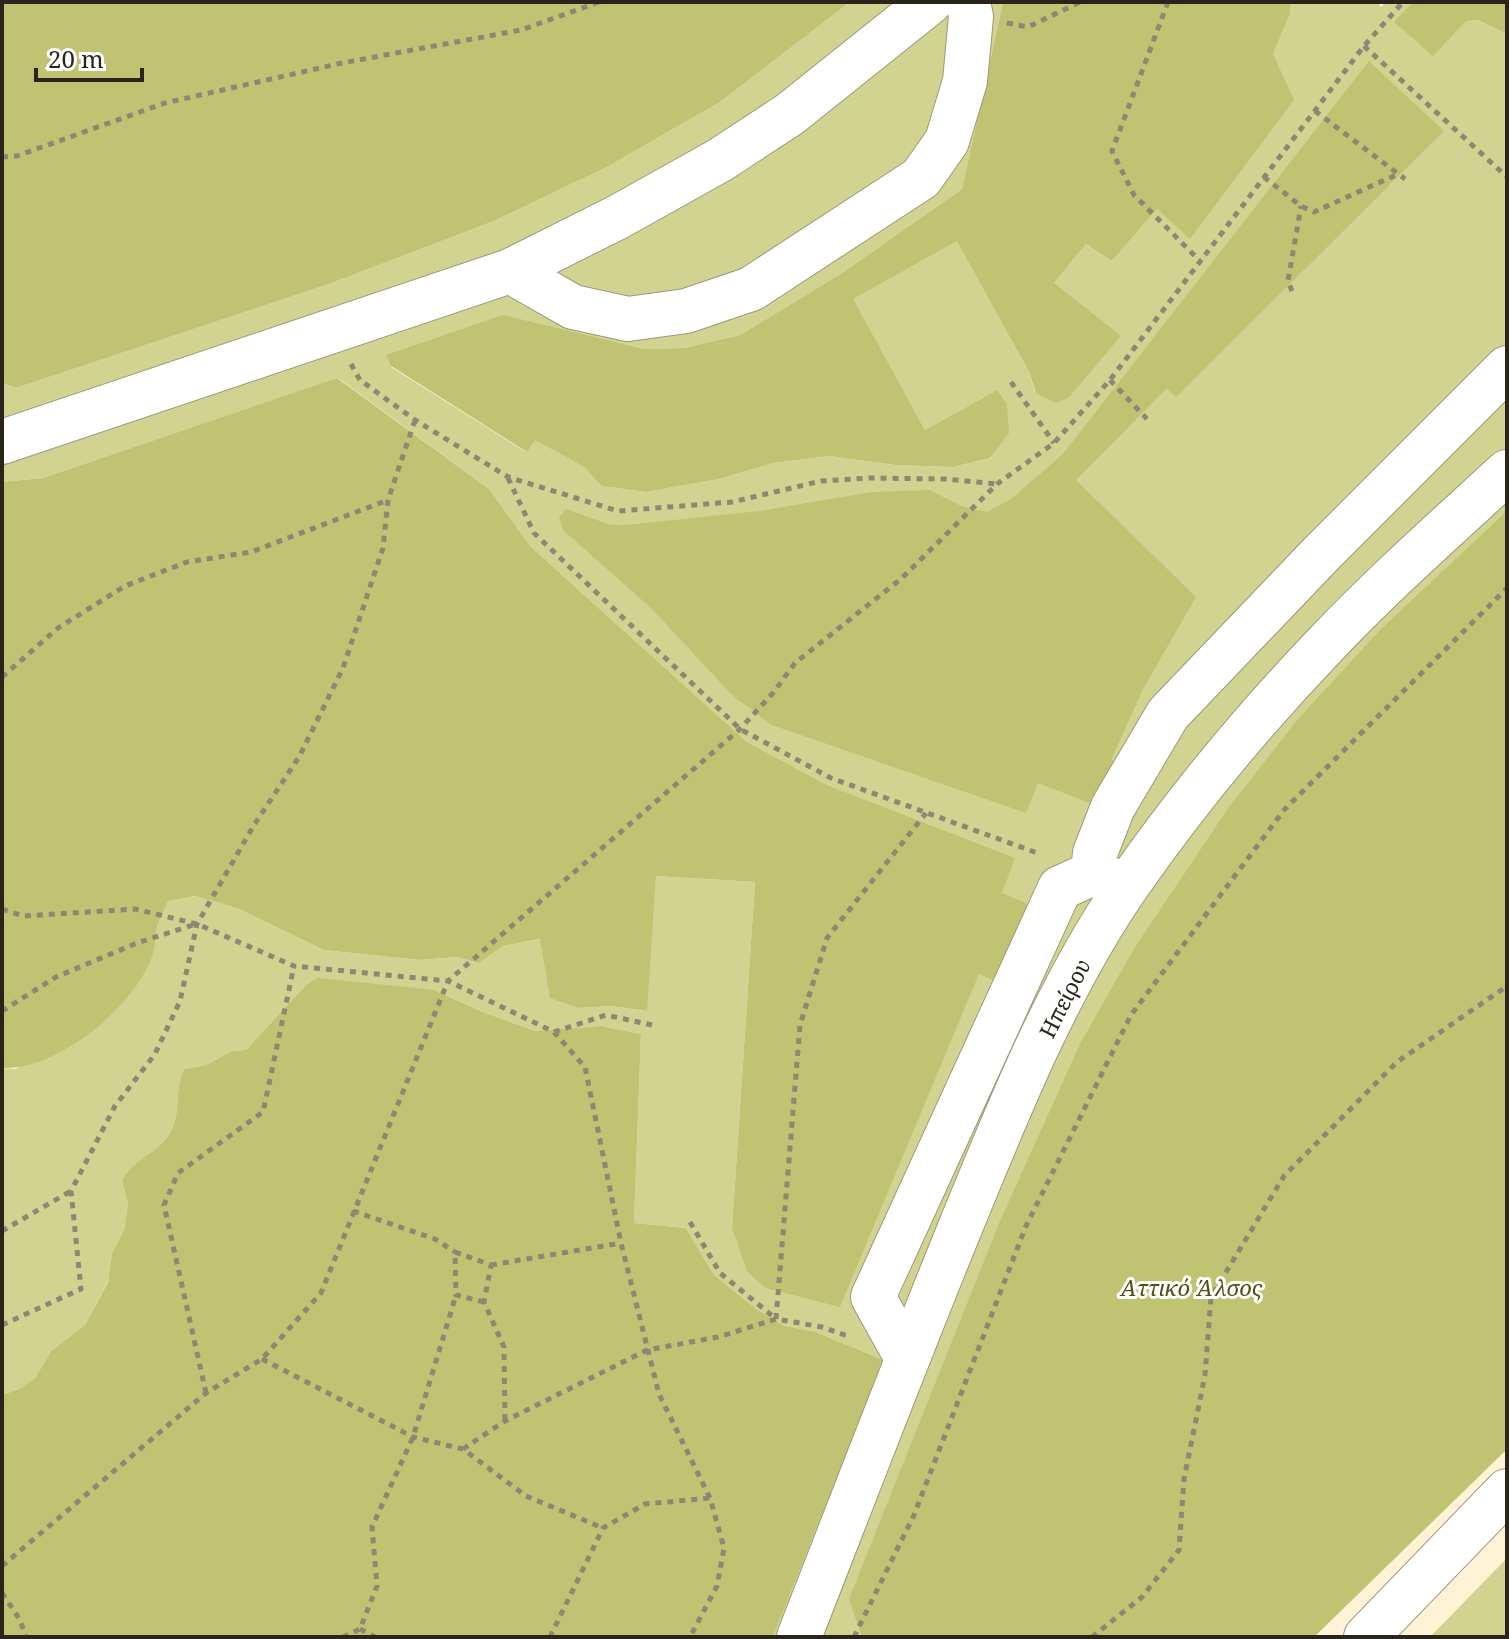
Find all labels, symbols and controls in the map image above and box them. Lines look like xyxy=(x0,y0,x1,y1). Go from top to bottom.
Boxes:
scale bar xyxy=(36,32,142,82)
text: 20 m xyxy=(48,42,104,75)
street label: Ηπείρου xyxy=(1031,953,1097,1043)
park label: Αττικό Άλσος xyxy=(1120,1272,1263,1302)

